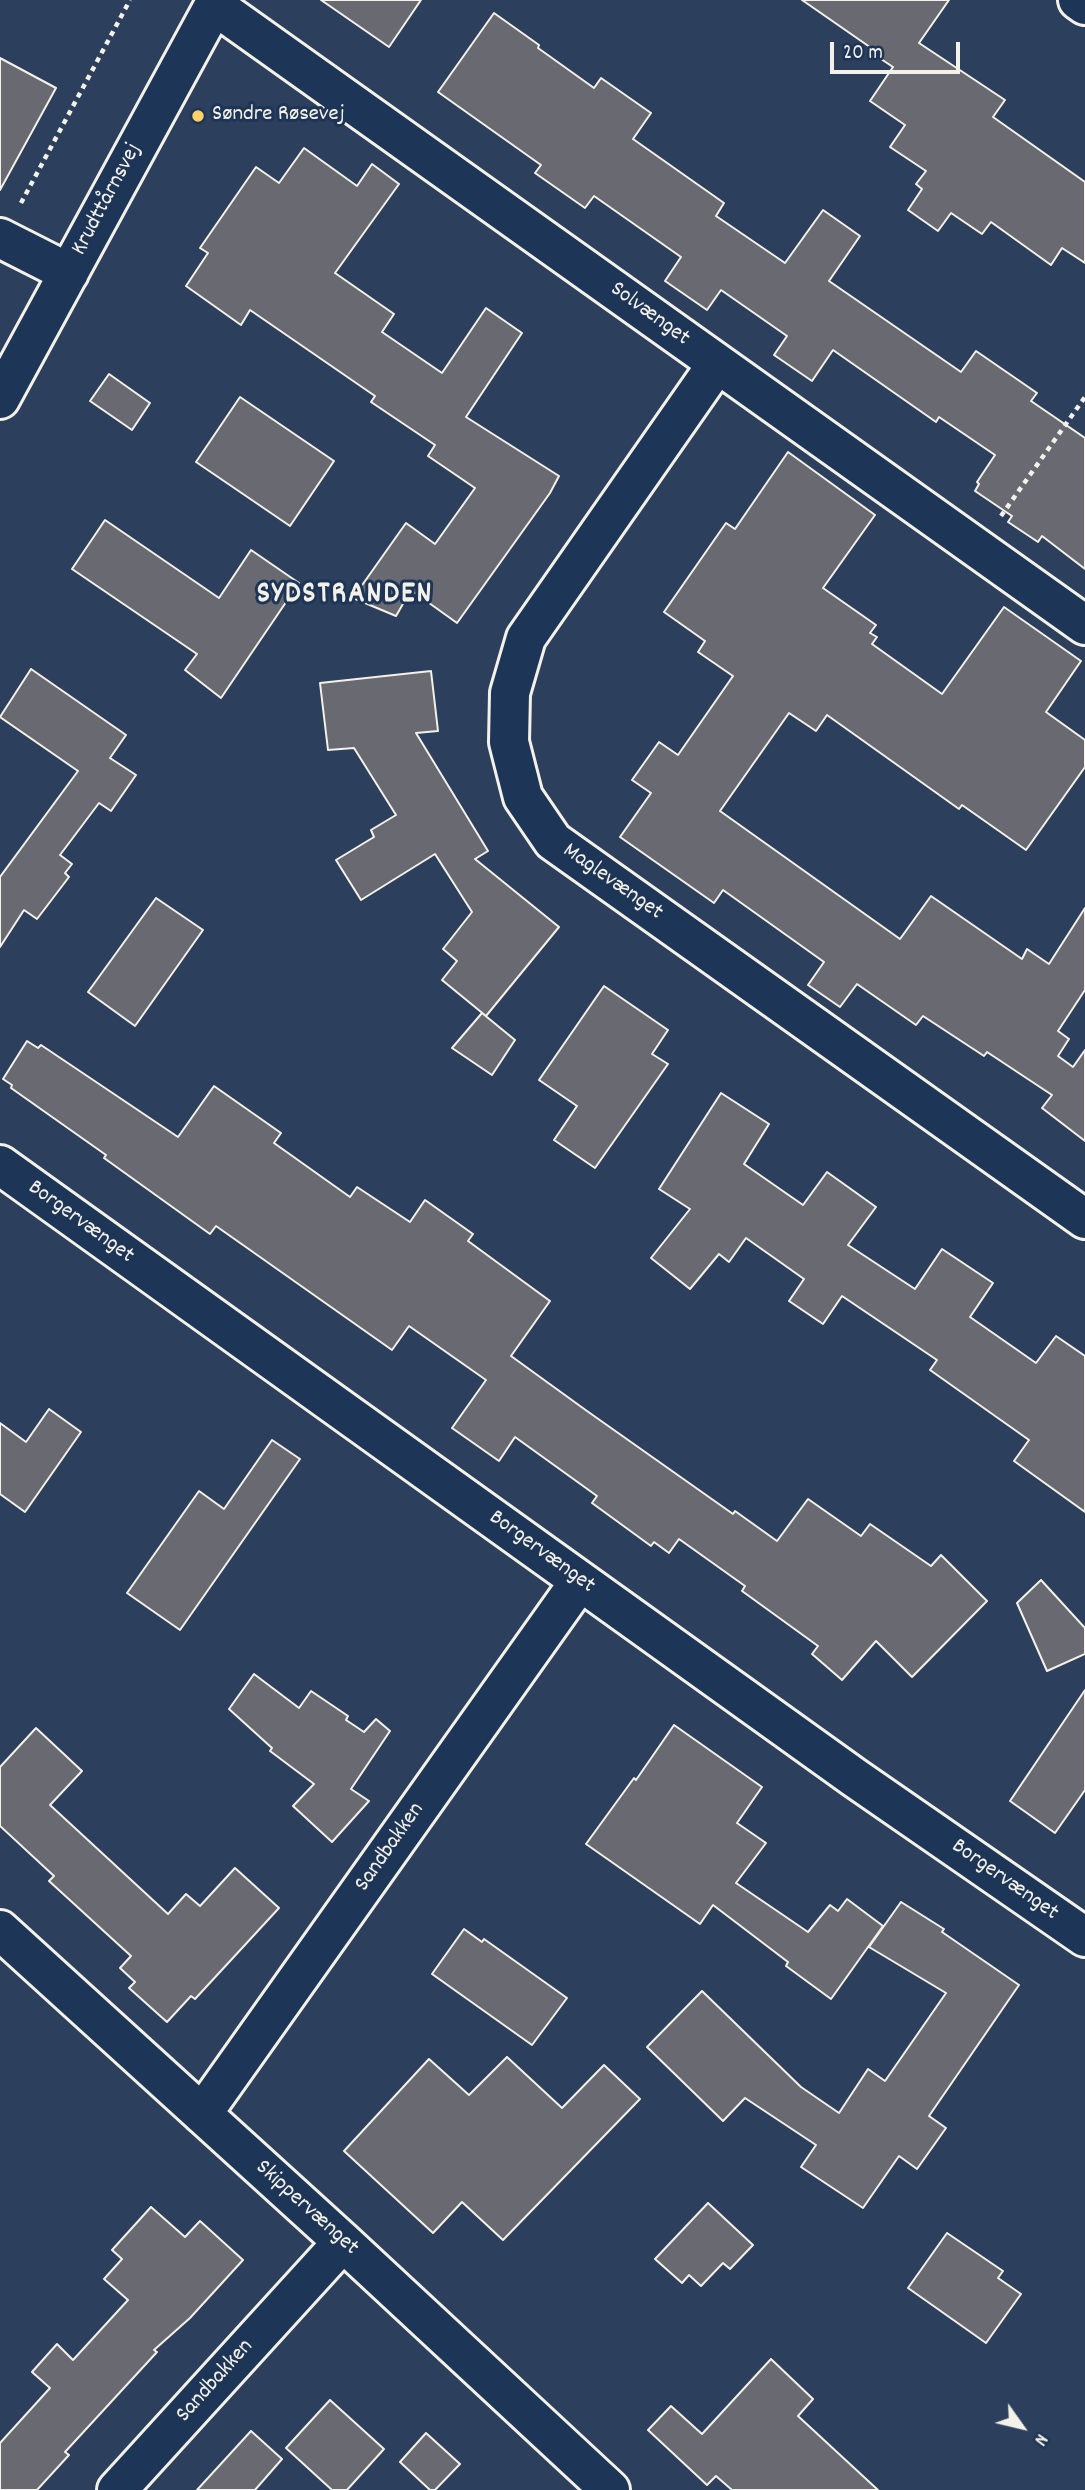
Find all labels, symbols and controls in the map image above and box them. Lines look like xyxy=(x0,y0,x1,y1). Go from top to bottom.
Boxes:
scale bar xyxy=(833,28,962,72)
text: 20 m xyxy=(843,39,883,69)
place label: Søndre Røsevej xyxy=(212,102,345,130)
marker: Søndre Røsevej xyxy=(190,108,206,124)
street label: Krudttårnsvej xyxy=(67,139,149,261)
street label: Solvænget xyxy=(604,277,694,353)
district label: SYDSTRANDEN xyxy=(258,579,432,615)
street label: Maglevænget xyxy=(556,838,668,928)
street label: Borgervænget xyxy=(21,1175,139,1271)
street label: Borgervænget xyxy=(482,1505,600,1601)
street label: Sandbakken xyxy=(350,1798,432,1898)
street label: Borgervænget xyxy=(945,1834,1063,1928)
street label: Skippervænget xyxy=(248,2155,364,2263)
street label: Sandbakken xyxy=(171,2335,261,2429)
north arrow xyxy=(987,2392,1057,2462)
text: N xyxy=(1026,2428,1054,2450)

